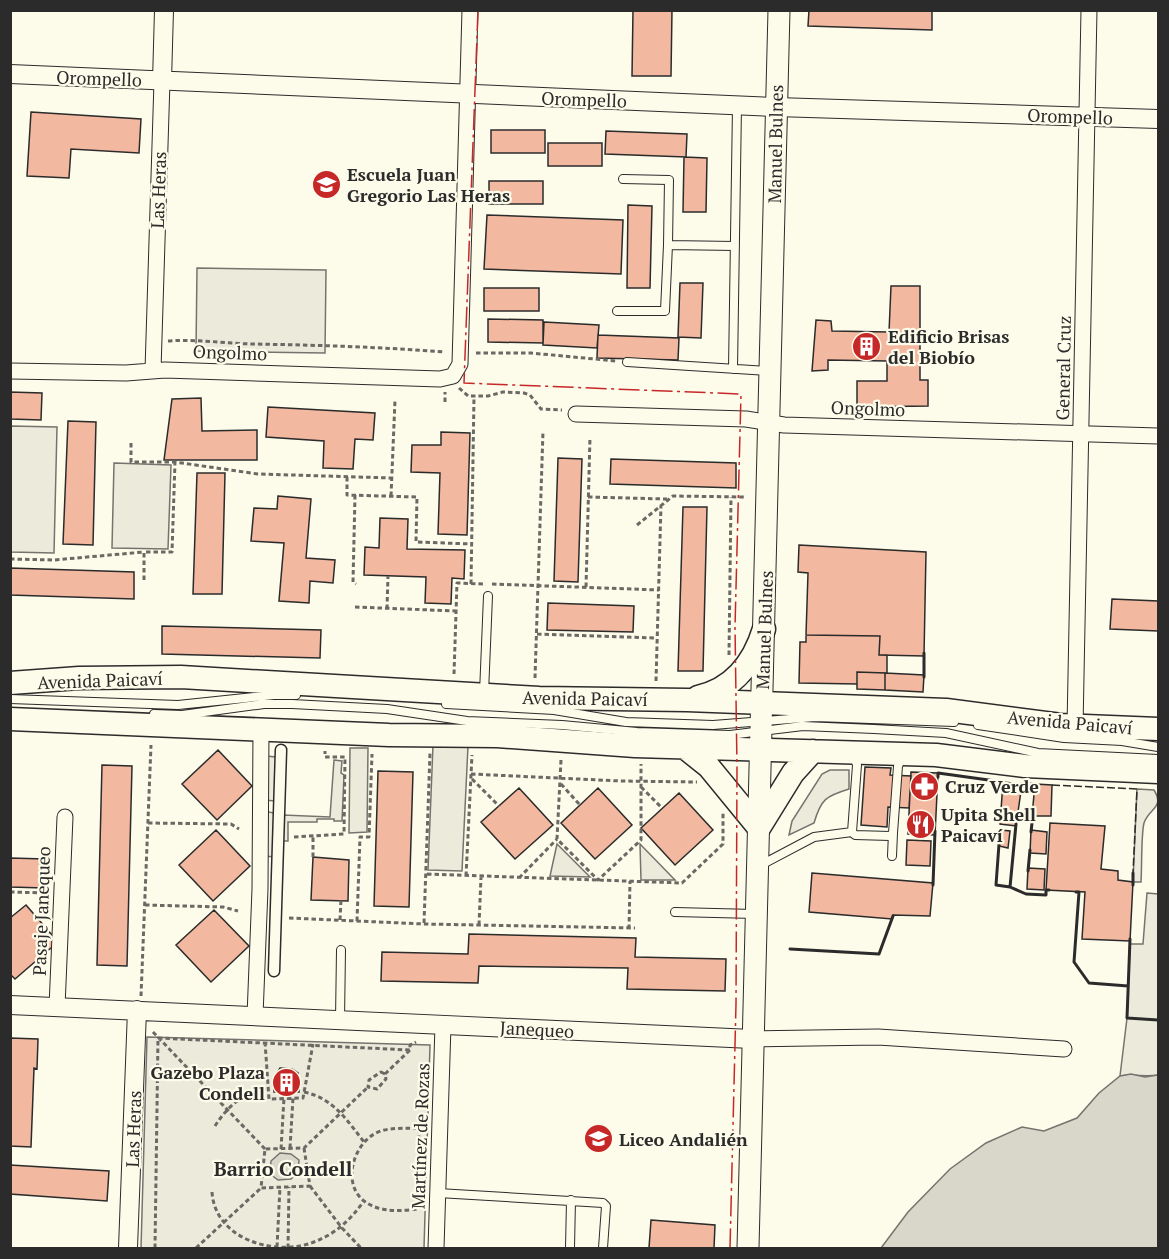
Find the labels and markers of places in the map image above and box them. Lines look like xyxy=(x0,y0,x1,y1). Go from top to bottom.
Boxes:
place label: Escuela Juan Gregorio Las Heras xyxy=(347,162,510,207)
school or university icon: Escuela Juan Gregorio Las Heras xyxy=(310,168,342,200)
place label: Edificio Brisas del Biobío xyxy=(888,324,1009,369)
building icon: Edificio Brisas del Biobío xyxy=(851,330,883,362)
pharmacy icon: Cruz Verde xyxy=(908,770,940,802)
place label: Cruz Verde xyxy=(945,774,1039,798)
place label: Upita Shell Paicaví xyxy=(941,802,1036,847)
restaurant icon: Upita Shell Paicaví xyxy=(904,808,936,840)
place label: Gazebo Plaza Condell xyxy=(151,1060,265,1105)
building icon: Gazebo Plaza Condell xyxy=(270,1066,302,1098)
school or university icon: Liceo Andalién xyxy=(582,1123,614,1155)
place label: Liceo Andalién xyxy=(619,1127,748,1151)

